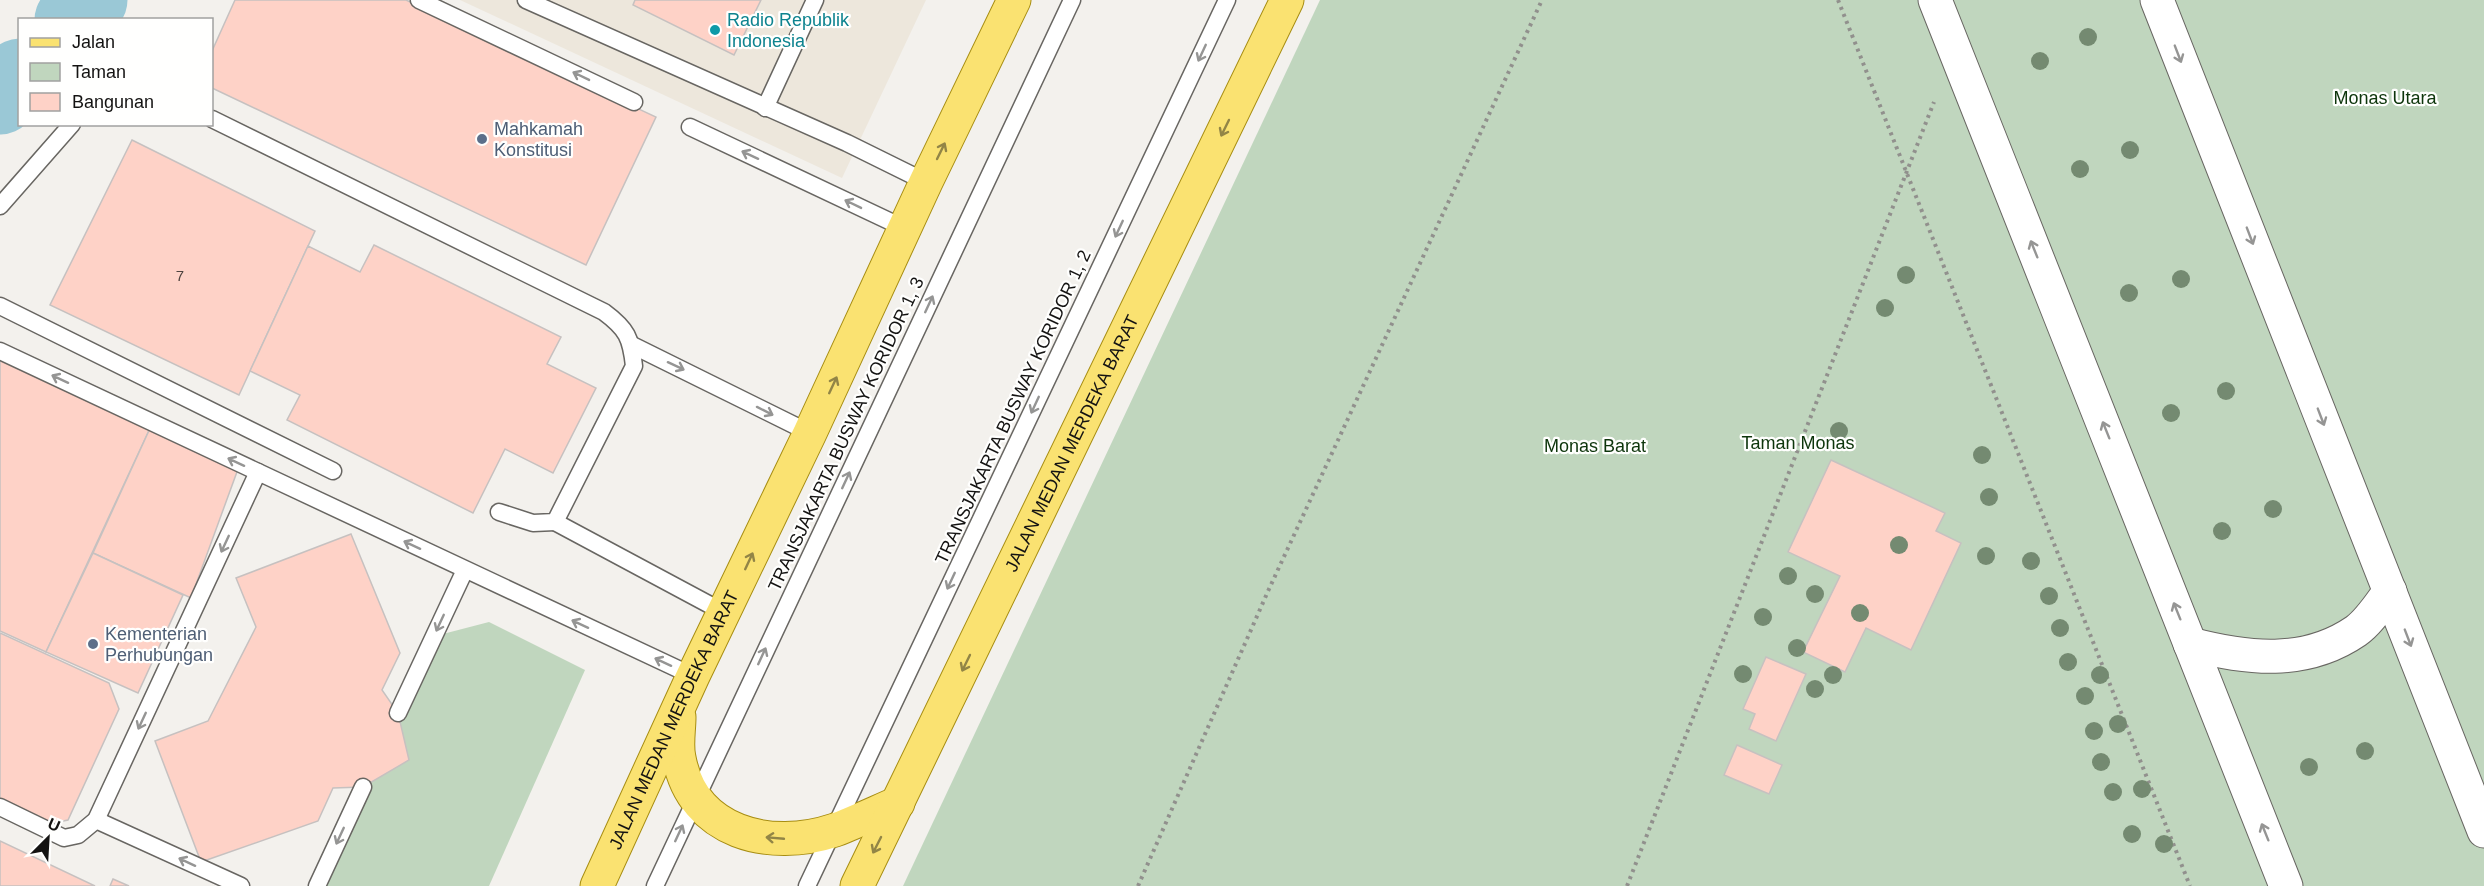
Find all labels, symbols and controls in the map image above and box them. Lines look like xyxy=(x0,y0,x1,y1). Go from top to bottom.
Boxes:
place label: Radio Republik Indonesia xyxy=(727,10,850,51)
legend xyxy=(18,18,213,126)
marker: Radio Republik Indonesia xyxy=(708,23,722,37)
text: Jalan xyxy=(72,32,115,52)
one-way arrow xyxy=(1196,43,1208,61)
one-way arrow xyxy=(2174,45,2185,63)
text: Taman xyxy=(72,62,126,82)
one-way arrow xyxy=(572,70,590,82)
park label: Monas Utara xyxy=(2333,88,2438,108)
text: Bangunan xyxy=(72,92,154,112)
place label: Mahkamah Konstitusi xyxy=(494,119,583,160)
one-way arrow xyxy=(1218,119,1230,137)
marker: Mahkamah Konstitusi xyxy=(475,132,489,146)
one-way arrow xyxy=(935,142,947,160)
one-way arrow xyxy=(742,149,760,161)
one-way arrow xyxy=(844,197,862,209)
one-way arrow xyxy=(1112,219,1124,237)
one-way arrow xyxy=(2245,226,2256,245)
one-way arrow xyxy=(2028,240,2039,258)
street label: TRANSJAKARTA BUSWAY KORIDOR 1, 2 xyxy=(931,247,1095,567)
house number: 7 xyxy=(176,267,184,284)
street label: TRANSJAKARTA BUSWAY KORIDOR 1, 3 xyxy=(764,274,928,594)
one-way arrow xyxy=(923,295,935,313)
street label: JALAN MEDAN MERDEKA BARAT xyxy=(1001,312,1143,575)
one-way arrow xyxy=(667,361,685,373)
one-way arrow xyxy=(51,372,69,384)
one-way arrow xyxy=(827,376,839,394)
one-way arrow xyxy=(1028,396,1040,414)
one-way arrow xyxy=(756,405,774,417)
one-way arrow xyxy=(2316,408,2327,426)
one-way arrow xyxy=(2099,421,2110,440)
park label: Taman Monas xyxy=(1741,433,1855,453)
park label: Monas Barat xyxy=(1544,436,1646,456)
one-way arrow xyxy=(228,455,246,467)
one-way arrow xyxy=(840,472,852,490)
one-way arrow xyxy=(218,535,230,553)
one-way arrow xyxy=(404,538,422,550)
one-way arrow xyxy=(744,553,756,571)
one-way arrow xyxy=(945,572,957,590)
street label: JALAN MEDAN MERDEKA BARAT xyxy=(605,587,743,852)
one-way arrow xyxy=(2171,603,2182,621)
one-way arrow xyxy=(434,613,446,631)
one-way arrow xyxy=(572,617,590,629)
place label: Kementerian Perhubungan xyxy=(105,624,213,665)
one-way arrow xyxy=(2403,628,2414,647)
marker: Kementerian Perhubungan xyxy=(86,637,100,651)
one-way arrow xyxy=(757,648,769,666)
one-way arrow xyxy=(960,653,971,671)
one-way arrow xyxy=(654,656,672,668)
one-way arrow xyxy=(136,711,148,729)
north arrow xyxy=(18,808,78,868)
text: U xyxy=(45,815,63,835)
one-way arrow xyxy=(2259,823,2270,841)
one-way arrow xyxy=(674,824,686,842)
one-way arrow xyxy=(334,827,346,845)
one-way arrow xyxy=(766,832,786,843)
one-way arrow xyxy=(871,835,883,853)
one-way arrow xyxy=(179,855,197,867)

